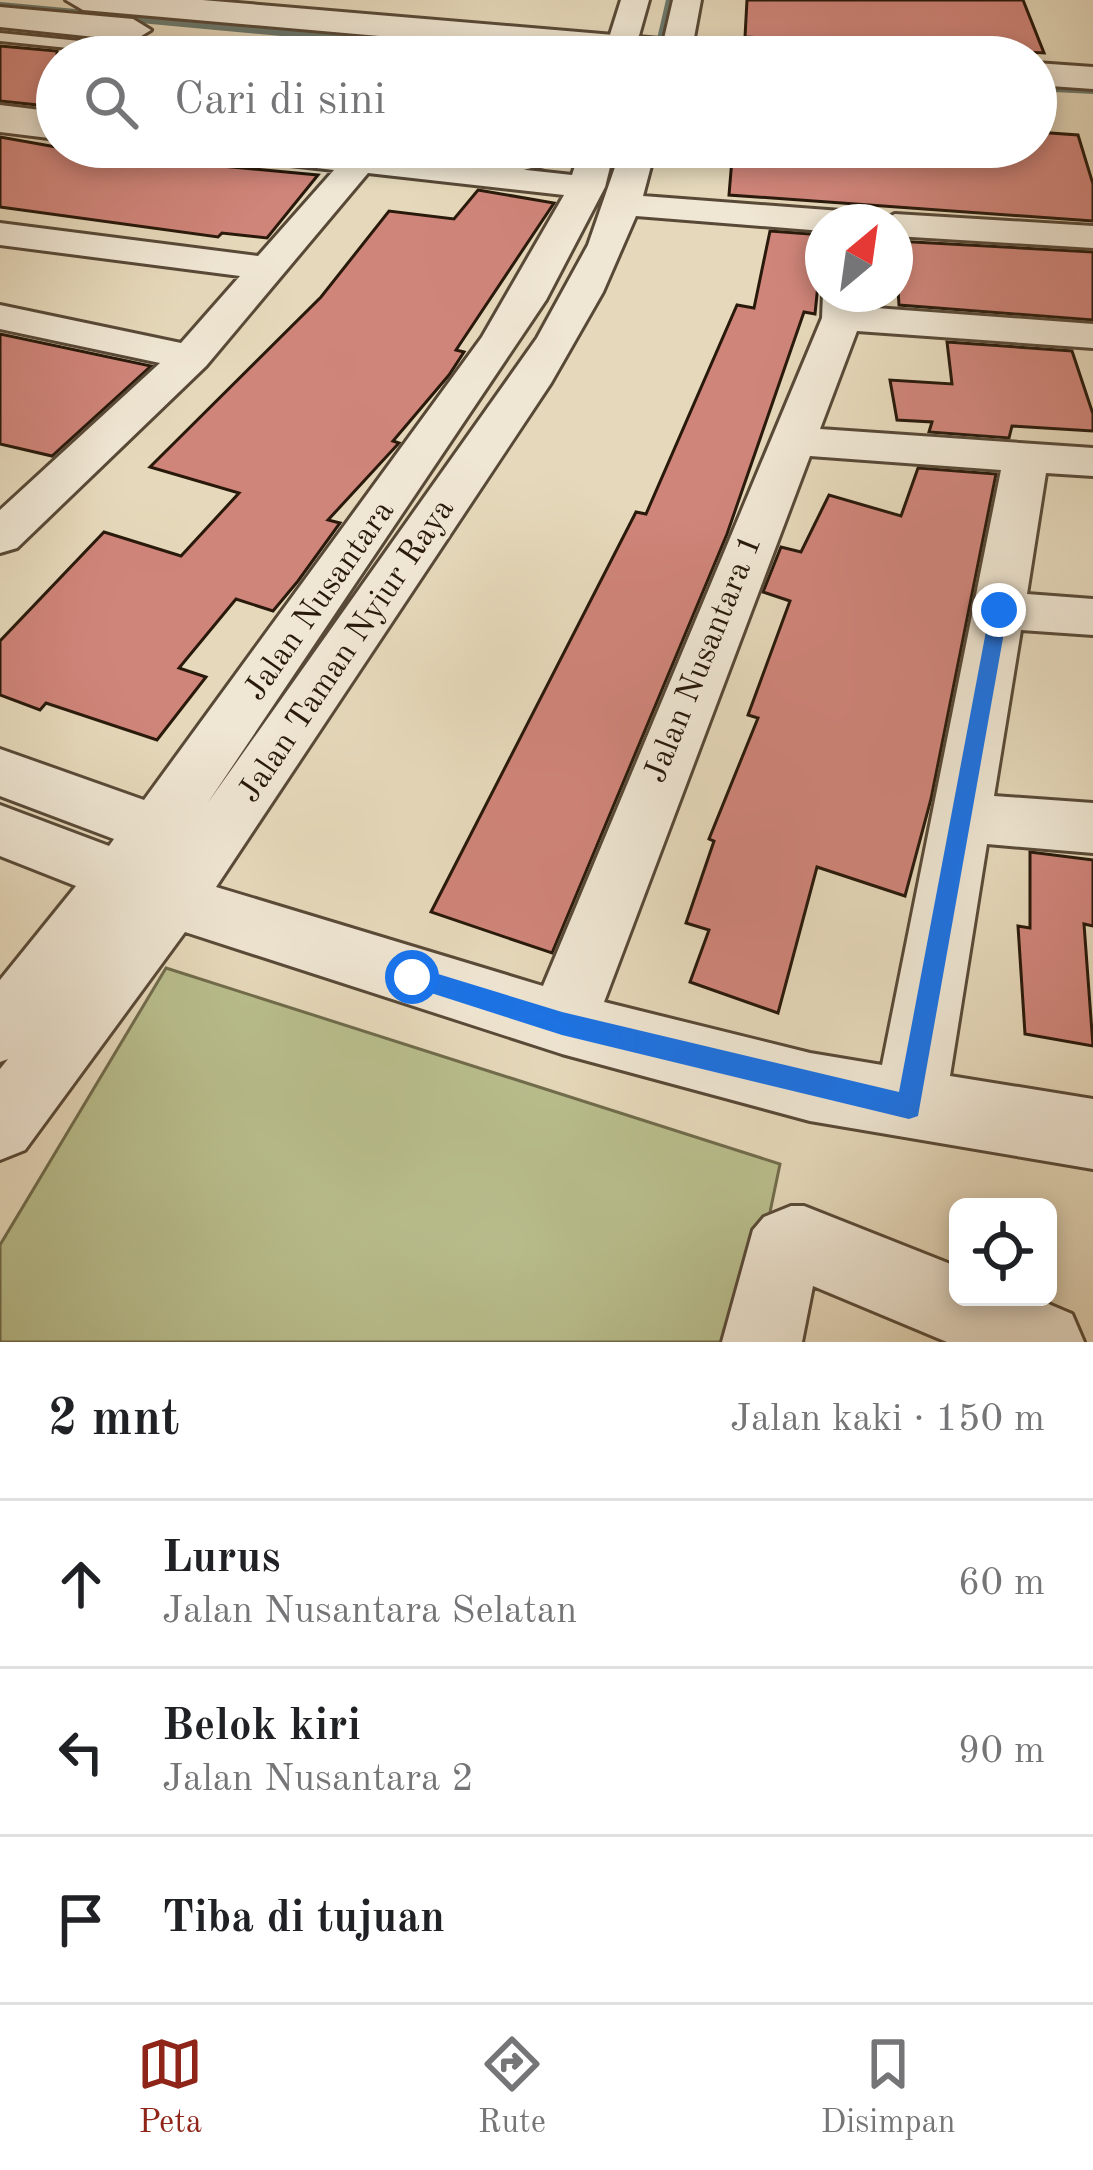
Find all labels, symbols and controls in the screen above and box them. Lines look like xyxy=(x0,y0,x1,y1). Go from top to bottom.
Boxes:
search box xyxy=(36,36,1057,168)
icon: search xyxy=(78,69,144,135)
text: Cari di sini xyxy=(174,79,386,124)
north arrow xyxy=(805,204,913,312)
street label: Jalan Taman Nyiur Raya xyxy=(233,493,461,809)
street label: Jalan Nusantara xyxy=(239,495,401,707)
street label: Jalan Nusantara 1 xyxy=(639,530,769,788)
route end xyxy=(972,583,1026,637)
route start xyxy=(385,950,439,1004)
map controls xyxy=(949,1198,1057,1306)
button: locate xyxy=(949,1198,1057,1306)
text: 2 mnt xyxy=(48,1395,180,1446)
text: Jalan kaki · 150 m xyxy=(730,1400,1045,1439)
text: Lurus xyxy=(162,1537,281,1582)
icon: ahead xyxy=(48,1551,114,1617)
text: 60 m xyxy=(958,1564,1045,1603)
text: Jalan Nusantara Selatan xyxy=(162,1592,577,1631)
text: Belok kiri xyxy=(162,1705,361,1750)
icon: left xyxy=(48,1719,114,1785)
text: 90 m xyxy=(958,1732,1045,1771)
text: Jalan Nusantara 2 xyxy=(162,1760,474,1799)
icon: arrive xyxy=(48,1887,114,1953)
text: Tiba di tujuan xyxy=(162,1897,445,1942)
tab: Peta xyxy=(137,2031,203,2144)
tab: Rute xyxy=(478,2031,546,2144)
tab: Disimpan xyxy=(820,2031,956,2144)

